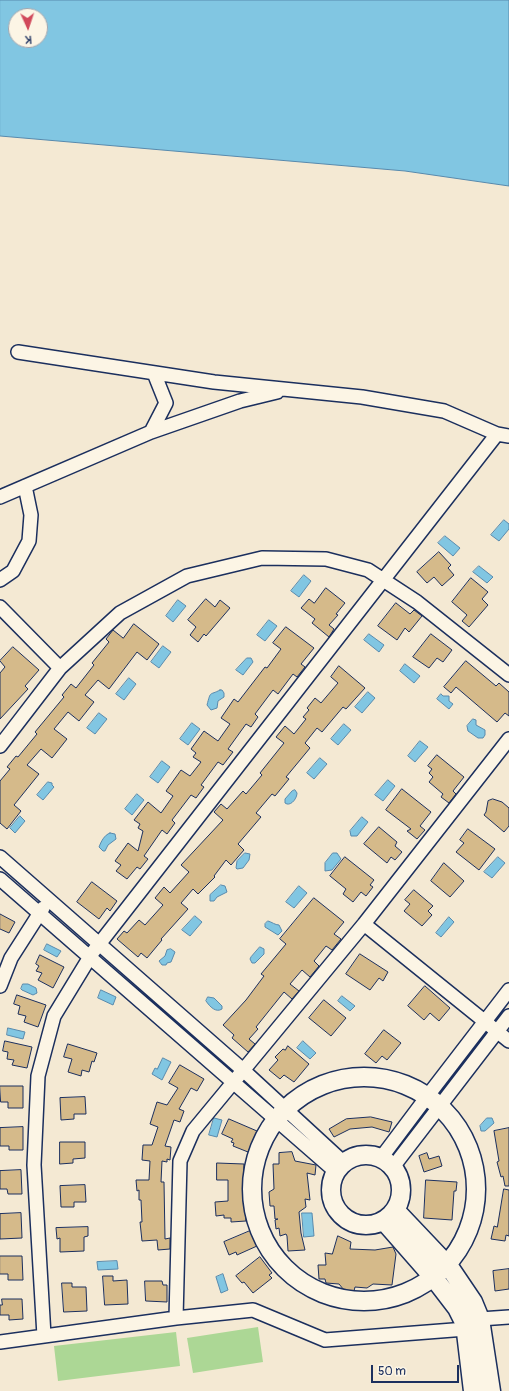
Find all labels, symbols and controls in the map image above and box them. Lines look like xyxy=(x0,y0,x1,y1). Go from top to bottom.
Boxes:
north arrow xyxy=(8,8,48,48)
text: K xyxy=(25,33,32,46)
scale bar xyxy=(373,1357,461,1383)
text: 50 m xyxy=(378,1364,406,1379)

